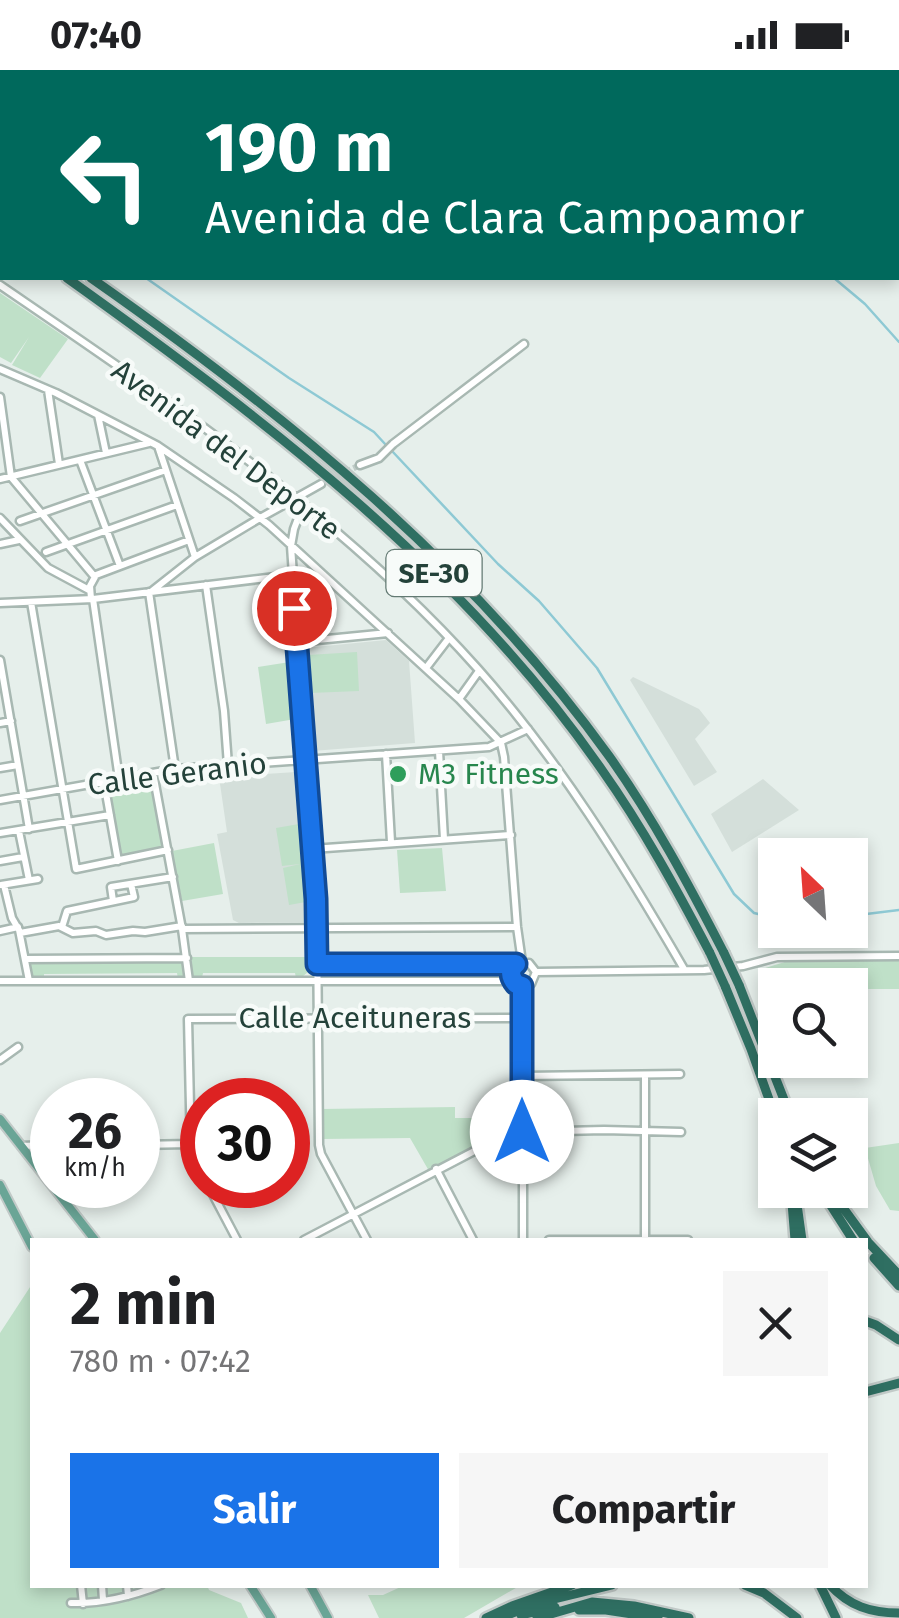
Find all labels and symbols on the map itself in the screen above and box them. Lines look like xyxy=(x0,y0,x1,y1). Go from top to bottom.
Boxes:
street label: Avenida del Deporte xyxy=(105,352,347,548)
road number: SE-30 xyxy=(386,550,482,596)
pin xyxy=(252,566,337,651)
street label: Calle Geranio xyxy=(86,745,268,803)
place label: M3 Fitness xyxy=(418,756,559,792)
marker: M3 Fitness xyxy=(387,763,409,785)
north arrow xyxy=(758,838,868,948)
street label: Calle Aceituneras xyxy=(239,1000,471,1036)
speed limit sign: 30 xyxy=(180,1078,310,1208)
position arrow xyxy=(470,1080,574,1184)

